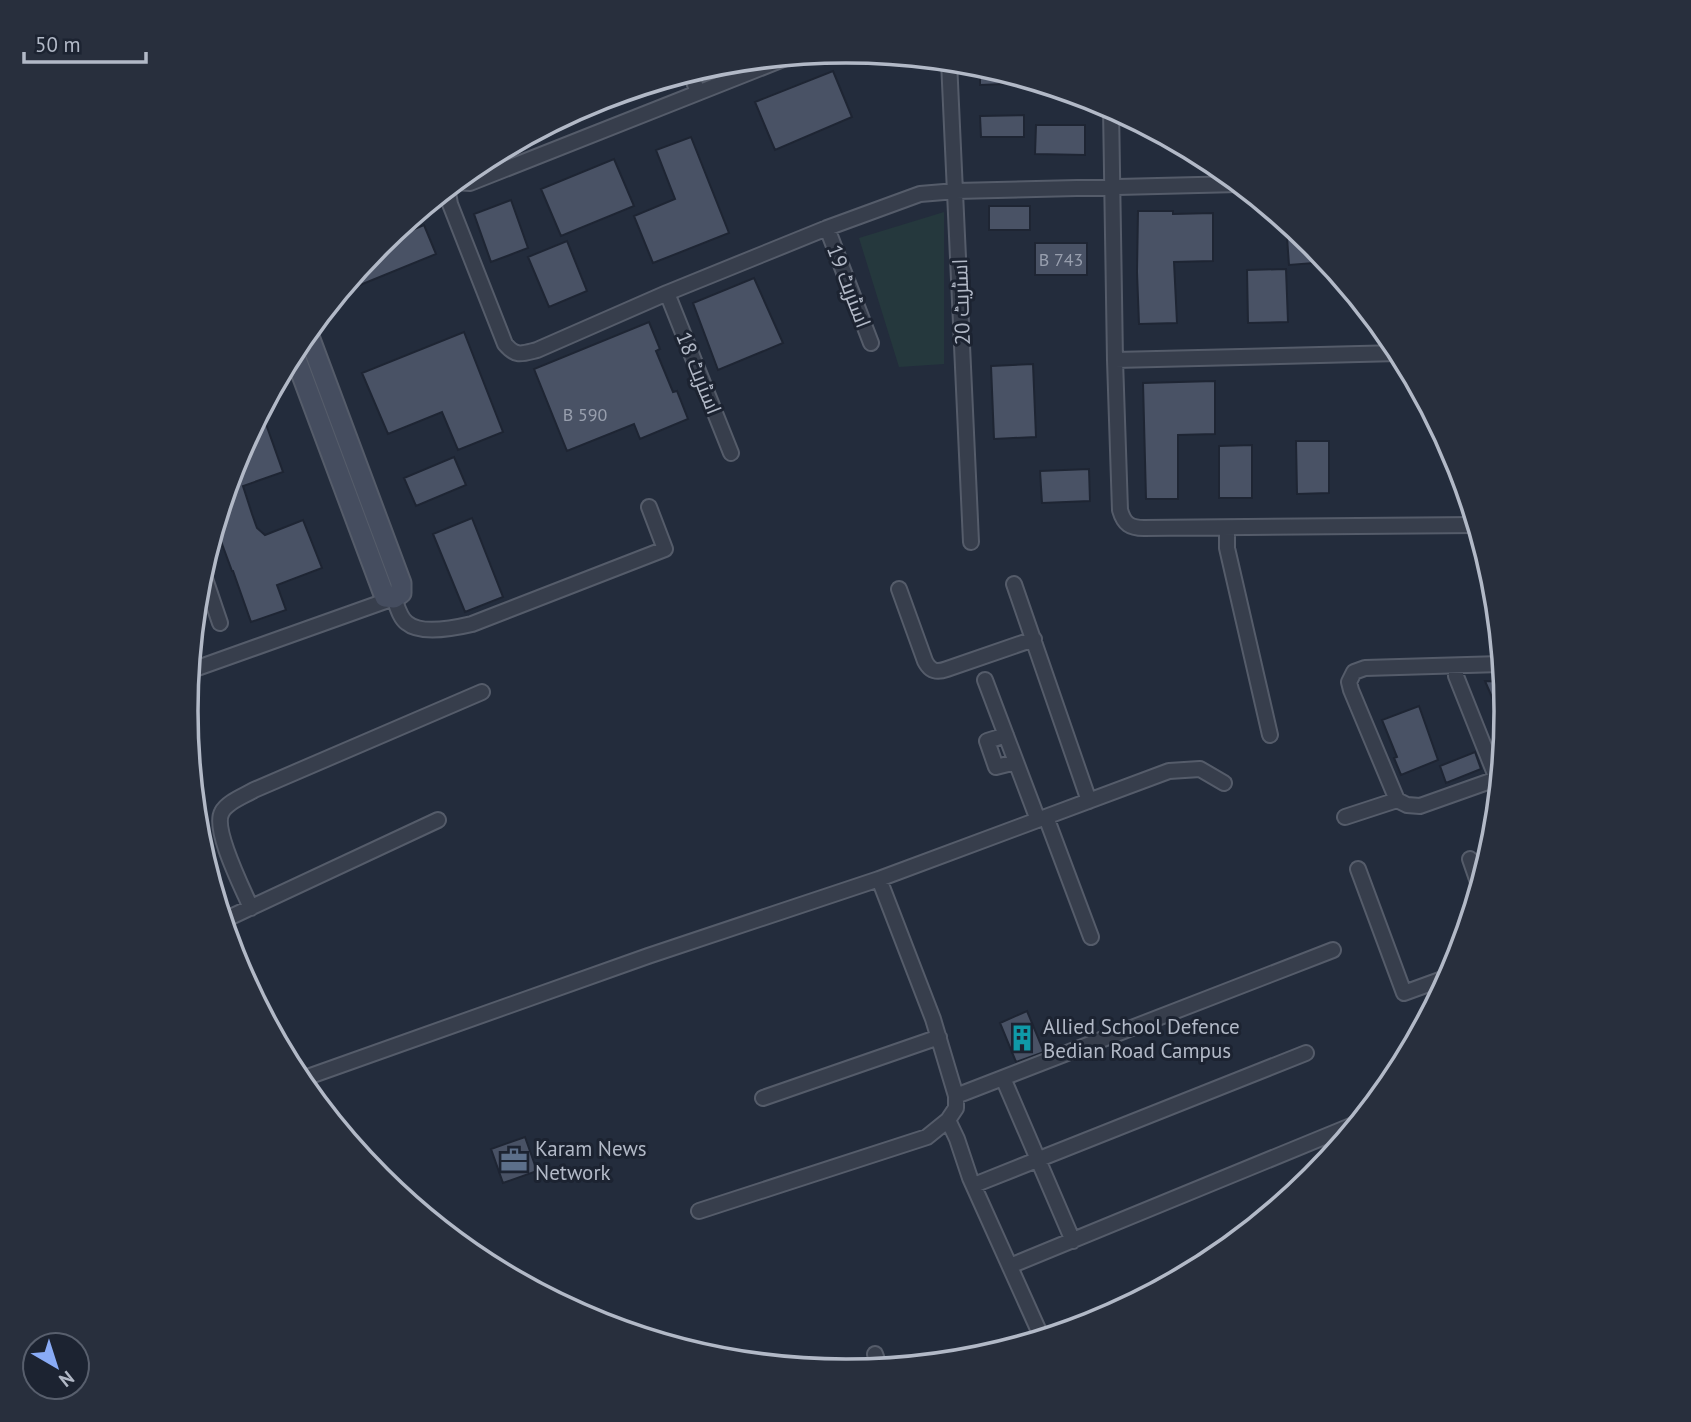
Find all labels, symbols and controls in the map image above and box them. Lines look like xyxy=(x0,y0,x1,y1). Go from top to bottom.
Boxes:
scale bar xyxy=(24,21,147,65)
text: 50 m xyxy=(35,31,81,58)
street label: اسٹریٹ 19 xyxy=(821,241,877,331)
house number: B 743 xyxy=(1039,248,1083,271)
street label: اسٹریٹ 20 xyxy=(946,258,976,346)
street label: اسٹریٹ 18 xyxy=(670,328,728,418)
house number: B 590 xyxy=(563,403,608,426)
place label: Allied School Defence Bedian Road Campus xyxy=(1043,1013,1240,1064)
building icon: Allied School Defence Bedian Road Campus xyxy=(1007,1023,1037,1053)
place label: Karam News Network xyxy=(535,1135,647,1186)
office icon: Karam News Network xyxy=(499,1145,529,1175)
north arrow xyxy=(21,1331,91,1401)
text: N xyxy=(54,1366,79,1392)

